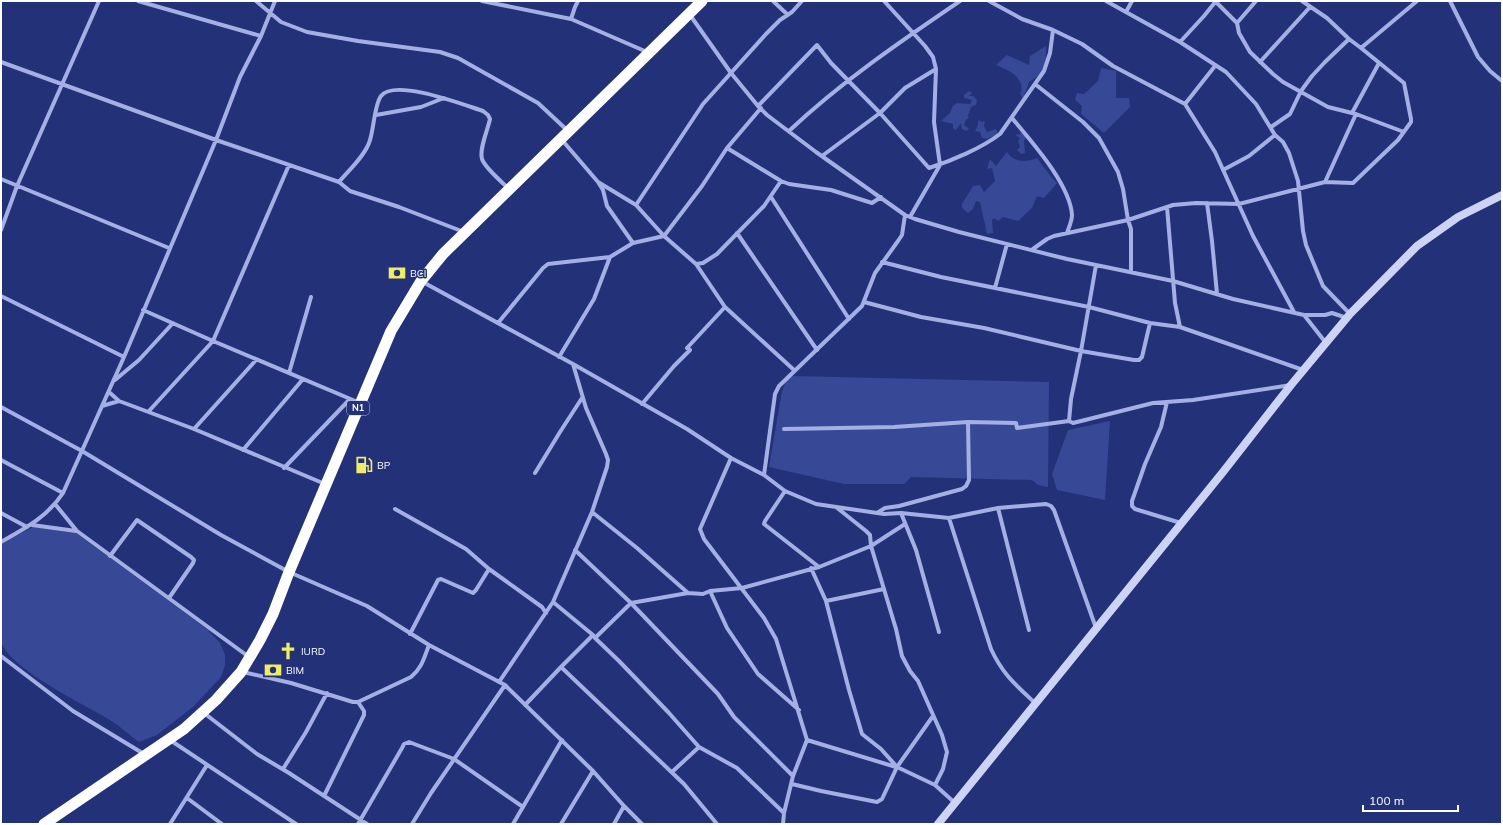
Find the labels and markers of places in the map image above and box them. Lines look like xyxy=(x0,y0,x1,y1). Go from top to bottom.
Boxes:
bank icon: BCI xyxy=(387,263,407,283)
place label: BCI xyxy=(410,267,426,280)
fuel station icon: BP xyxy=(354,455,374,475)
place label: BP xyxy=(377,459,391,472)
church icon: IURD xyxy=(278,641,298,661)
place label: IURD xyxy=(301,645,325,658)
bank icon: BIM xyxy=(263,660,283,680)
place label: BIM xyxy=(286,664,304,677)

